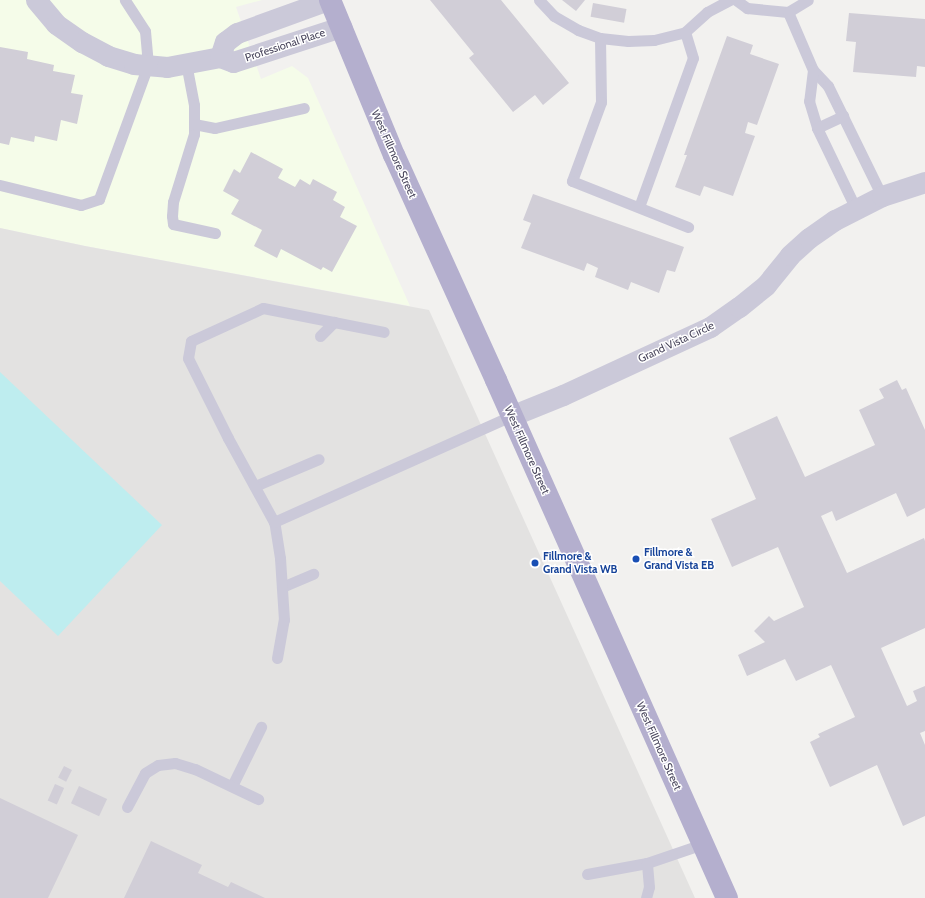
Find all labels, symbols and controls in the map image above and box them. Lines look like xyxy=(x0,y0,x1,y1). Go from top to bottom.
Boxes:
street label: Professional Place xyxy=(243,26,327,64)
street label: West Fillmore Street xyxy=(369,108,419,200)
street label: Grand Vista Circle xyxy=(636,319,716,365)
street label: West Fillmore Street xyxy=(502,404,552,496)
place label: Fillmore & Grand Vista EB xyxy=(644,546,714,572)
place label: Fillmore & Grand Vista WB xyxy=(543,550,617,576)
marker: Fillmore & Grand Vista EB xyxy=(631,554,641,564)
marker: Fillmore & Grand Vista WB xyxy=(530,558,540,568)
street label: West Fillmore Street xyxy=(634,700,684,792)

